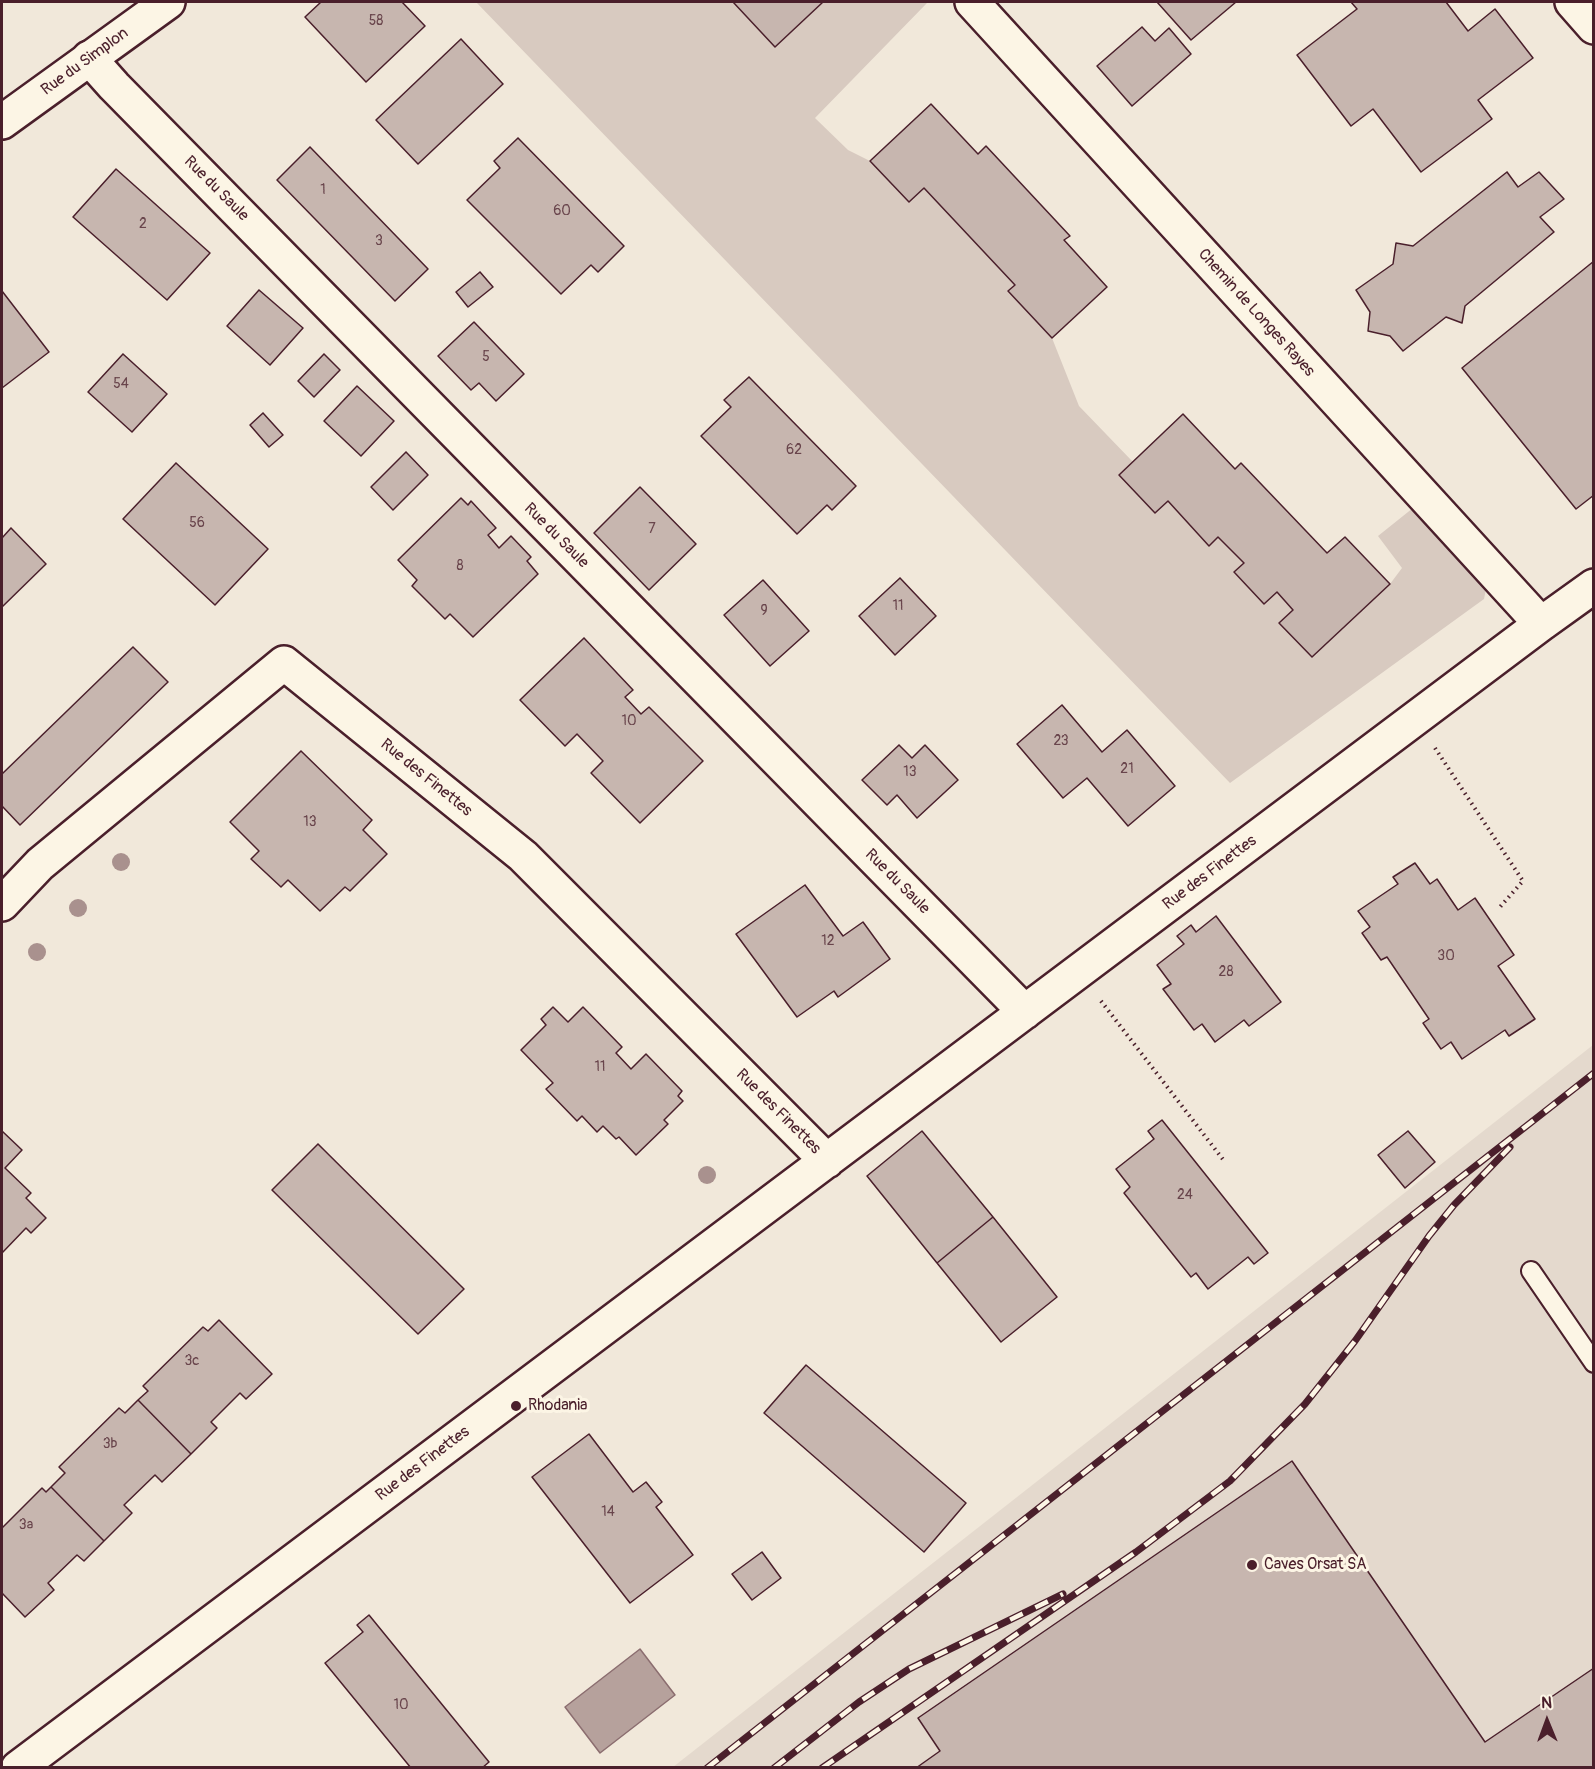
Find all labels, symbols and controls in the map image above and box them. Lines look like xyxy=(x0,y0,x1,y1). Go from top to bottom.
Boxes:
house number: 58 xyxy=(369,13,383,29)
street label: Rue du Simplon xyxy=(38,24,132,100)
street label: Rue du Saule xyxy=(179,152,253,226)
house number: 1 xyxy=(320,182,326,198)
house number: 60 xyxy=(553,203,571,219)
house number: 2 xyxy=(139,216,147,232)
house number: 3 xyxy=(375,233,383,249)
street label: Chemin de Longes Rayes xyxy=(1194,245,1318,381)
house number: 5 xyxy=(482,349,490,365)
house number: 54 xyxy=(113,376,129,392)
house number: 62 xyxy=(786,442,802,458)
street label: Rue du Saule xyxy=(519,499,593,573)
house number: 56 xyxy=(189,515,205,531)
house number: 7 xyxy=(648,521,656,537)
house number: 8 xyxy=(456,558,464,574)
house number: 11 xyxy=(893,598,903,614)
house number: 9 xyxy=(760,603,768,619)
house number: 10 xyxy=(621,713,637,729)
house number: 23 xyxy=(1053,733,1069,749)
street label: Rue des Finettes xyxy=(376,735,476,821)
house number: 21 xyxy=(1120,761,1134,777)
house number: 13 xyxy=(903,764,917,780)
house number: 13 xyxy=(303,814,317,830)
street label: Rue des Finettes xyxy=(1159,832,1261,914)
street label: Rue du Saule xyxy=(860,845,934,919)
house number: 12 xyxy=(821,933,835,949)
house number: 30 xyxy=(1437,948,1455,964)
house number: 28 xyxy=(1219,964,1233,980)
house number: 11 xyxy=(595,1059,605,1075)
street label: Rue des Finettes xyxy=(731,1065,825,1159)
house number: 24 xyxy=(1177,1187,1193,1203)
house number: 3c xyxy=(185,1353,199,1369)
place label: Rhodania xyxy=(528,1396,588,1416)
marker: Rhodania xyxy=(509,1399,523,1413)
street label: Rue des Finettes xyxy=(372,1423,474,1505)
house number: 3b xyxy=(103,1436,117,1452)
house number: 14 xyxy=(601,1504,615,1520)
house number: 3a xyxy=(19,1517,33,1533)
place label: Caves Orsat SA xyxy=(1264,1555,1367,1575)
marker: Caves Orsat SA xyxy=(1245,1558,1259,1572)
north arrow xyxy=(1517,1691,1577,1751)
text: N xyxy=(1541,1693,1552,1713)
house number: 10 xyxy=(393,1697,409,1713)

